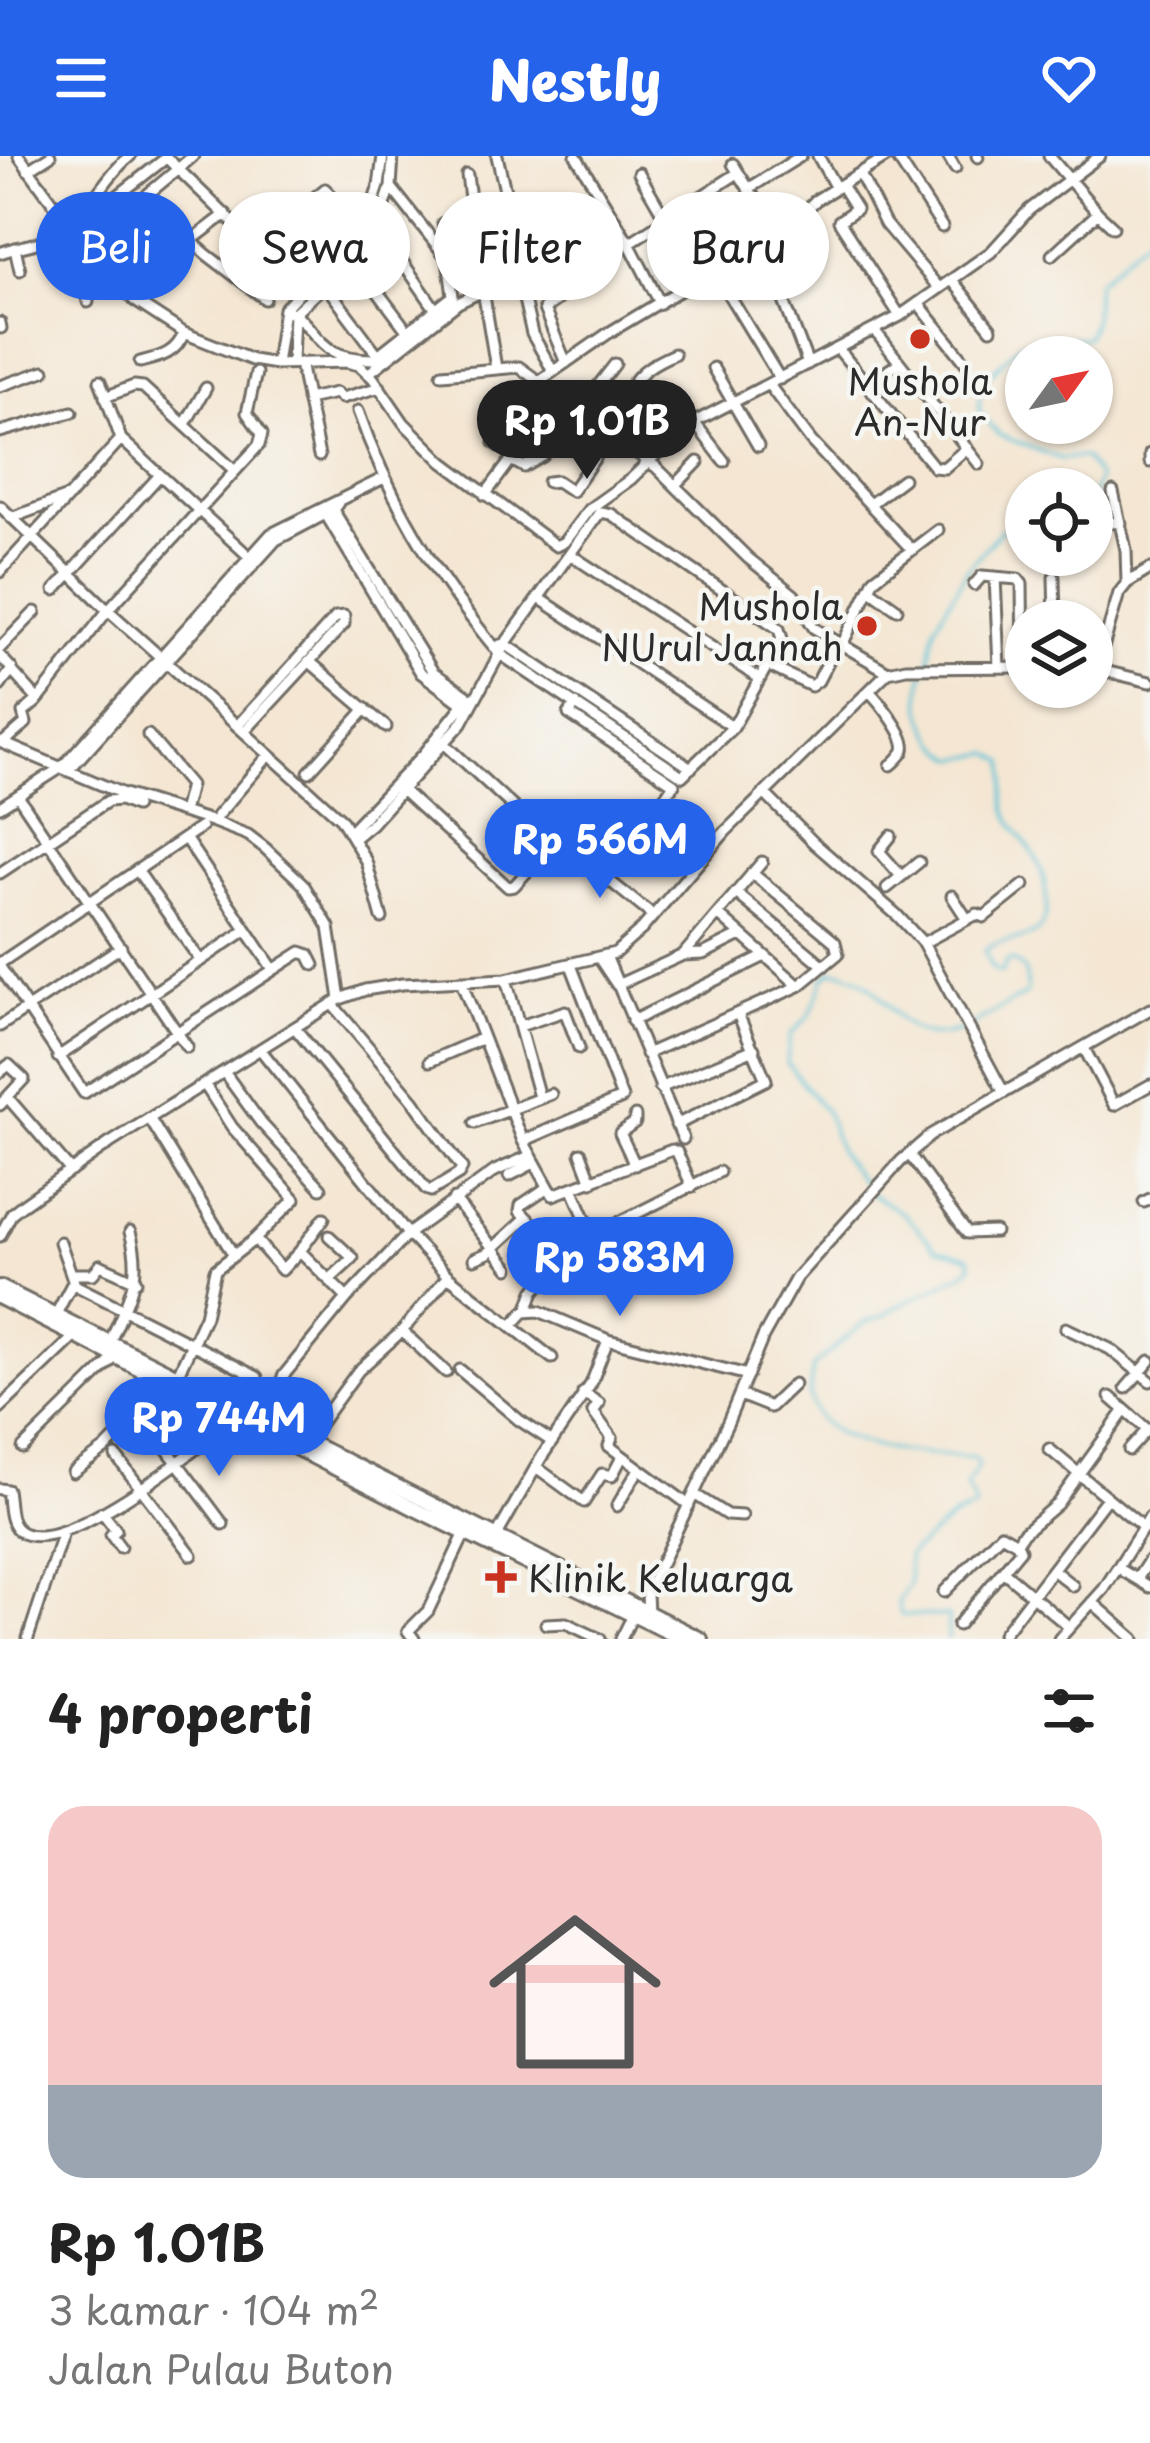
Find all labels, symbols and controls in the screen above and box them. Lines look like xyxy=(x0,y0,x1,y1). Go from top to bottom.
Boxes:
text: Nestly xyxy=(489,38,661,119)
icon: menu xyxy=(48,45,114,111)
icon: heart xyxy=(1036,45,1102,111)
chip: Beli xyxy=(36,192,195,300)
chip: Sewa xyxy=(219,192,410,300)
chip: Filter xyxy=(434,192,623,300)
chip: Baru xyxy=(647,192,829,300)
marker: Mushola An-Nur xyxy=(907,326,933,352)
north arrow xyxy=(1005,336,1113,444)
map controls xyxy=(1005,336,1113,708)
place label: Mushola An-Nur xyxy=(848,353,993,448)
pin: Rp 1.01B xyxy=(463,380,711,482)
text: Rp 1.01B xyxy=(504,389,670,448)
button: locate xyxy=(1005,468,1113,576)
place label: Mushola NUrul Jannah xyxy=(601,578,844,673)
button: layers xyxy=(1005,600,1113,708)
marker: Mushola NUrul Jannah xyxy=(854,613,880,639)
pin: Rp 566M xyxy=(489,799,711,901)
text: Rp 566M xyxy=(512,808,688,867)
pin: Rp 583M xyxy=(509,1217,731,1319)
text: Rp 583M xyxy=(534,1226,706,1285)
pin: Rp 744M xyxy=(108,1377,330,1479)
text: Rp 744M xyxy=(132,1386,307,1445)
place label: Klinik Keluarga xyxy=(528,1550,793,1604)
marker: Klinik Keluarga xyxy=(485,1561,517,1593)
text: 4 properti xyxy=(48,1673,313,1750)
icon: filters xyxy=(1036,1678,1102,1744)
icon: home xyxy=(467,1884,683,2100)
text: Rp 1.01B xyxy=(48,2202,265,2279)
text: 3 kamar · 104 m² xyxy=(48,2279,379,2338)
text: Jalan Pulau Buton xyxy=(48,2338,394,2397)

